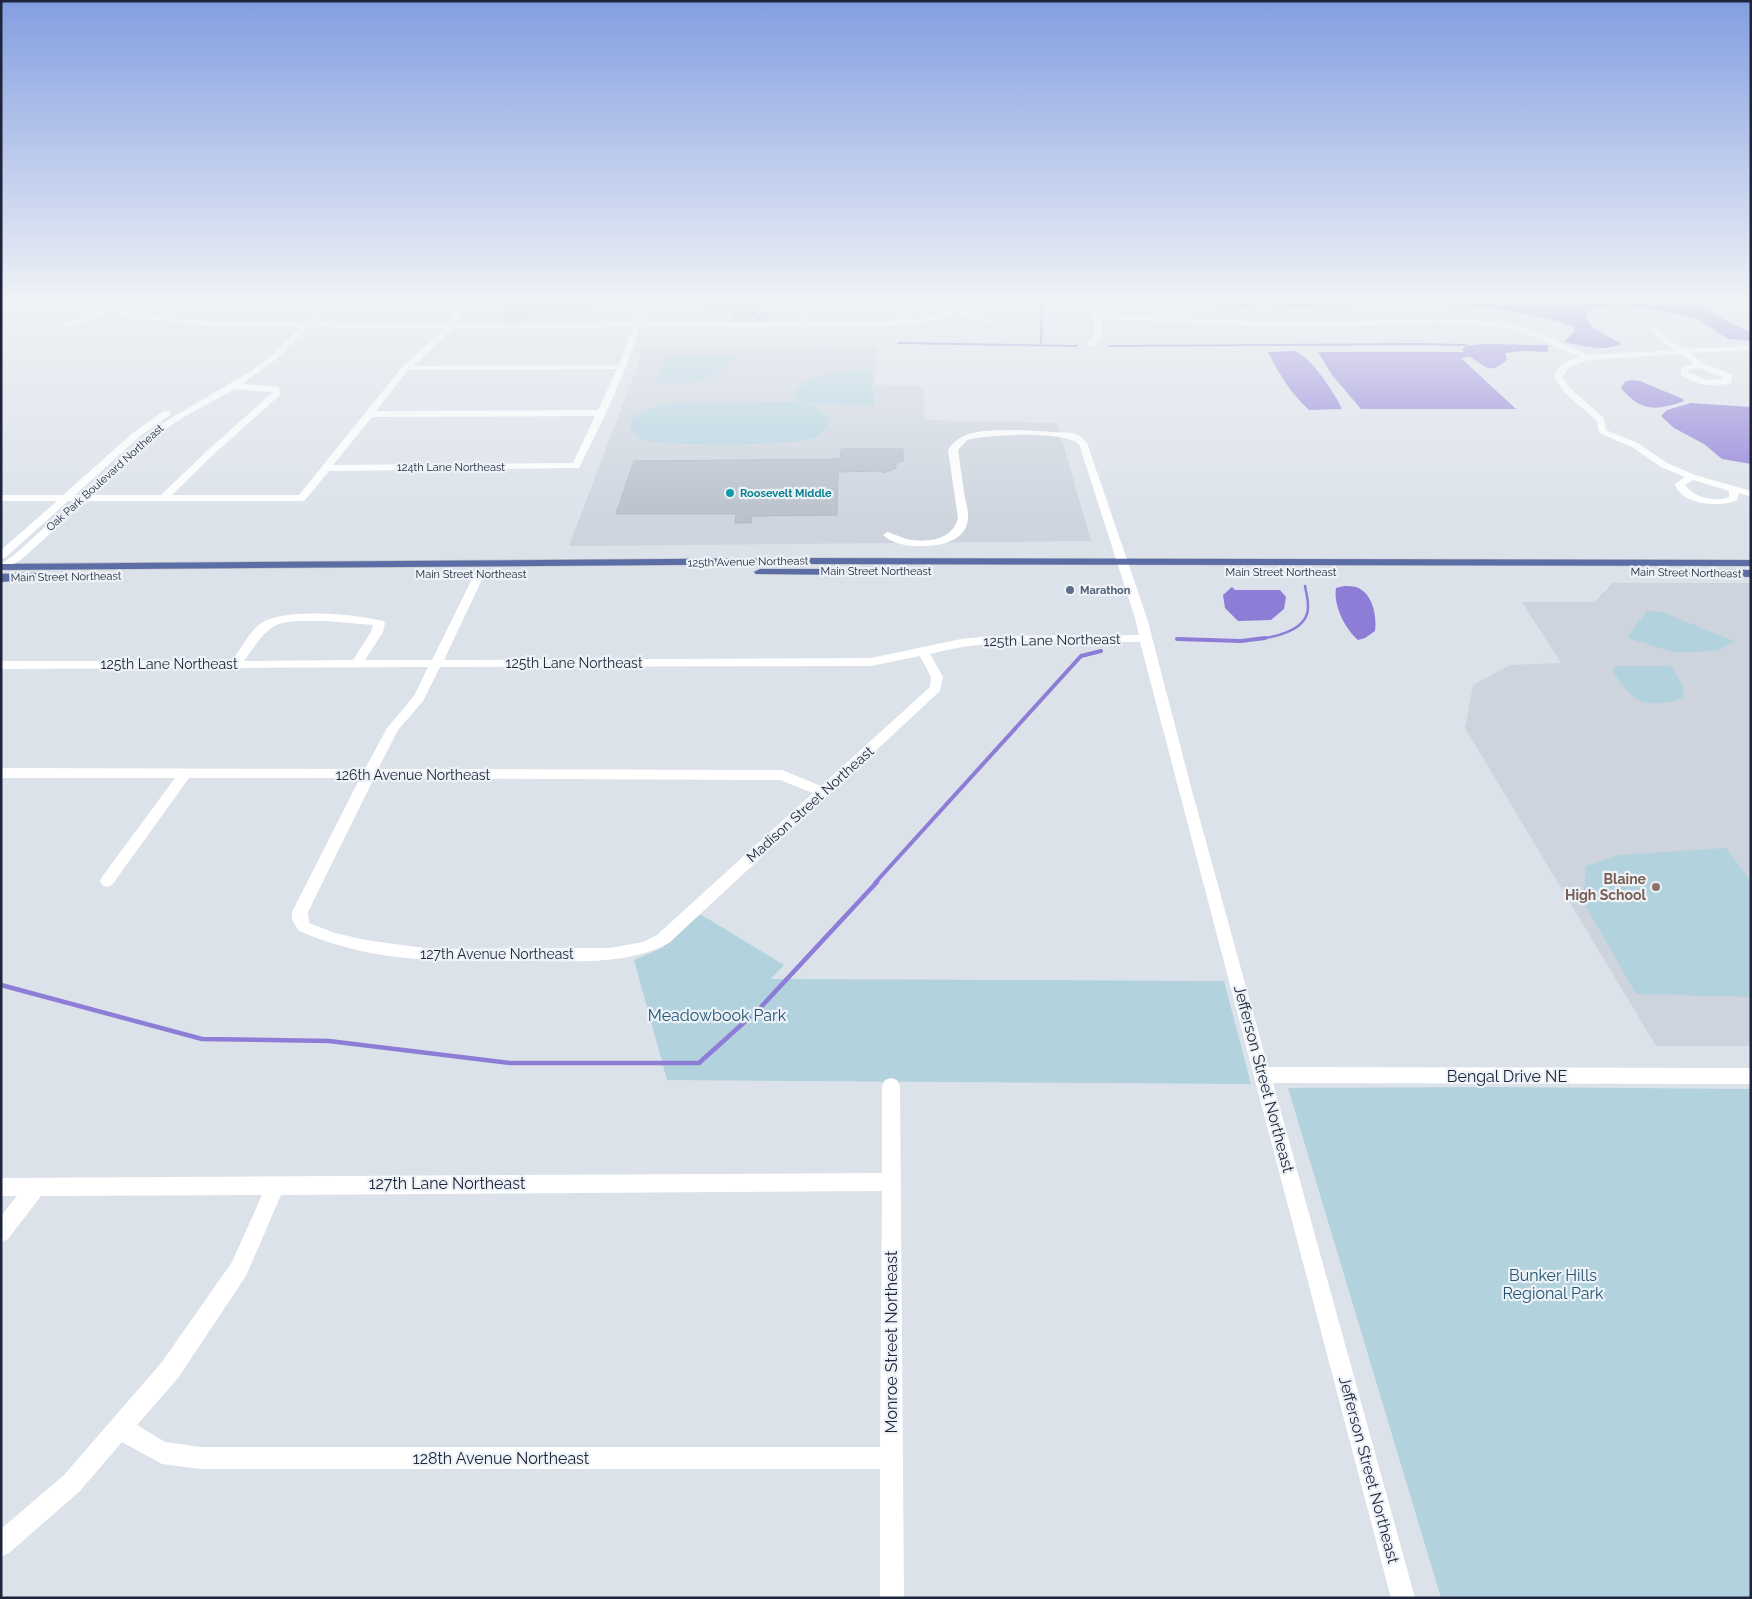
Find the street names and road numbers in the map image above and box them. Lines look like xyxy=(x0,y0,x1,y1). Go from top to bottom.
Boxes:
street label: Oak Park Boulevard Northeast xyxy=(44,422,167,534)
street label: 124th Lane Northeast xyxy=(397,461,505,474)
street label: 125th Avenue Northeast xyxy=(688,554,809,570)
street label: Main Street Northeast xyxy=(821,565,932,578)
street label: Main Street Northeast xyxy=(1226,566,1337,579)
street label: Main Street Northeast xyxy=(1630,566,1742,580)
street label: Main Street Northeast xyxy=(416,568,527,581)
street label: Main Street Northeast xyxy=(10,570,122,584)
street label: 125th Lane Northeast xyxy=(983,631,1121,649)
street label: 125th Lane Northeast xyxy=(505,655,643,671)
street label: 125th Lane Northeast xyxy=(100,656,238,672)
street label: Madison Street Northeast xyxy=(743,743,877,865)
street label: 126th Avenue Northeast xyxy=(336,767,491,783)
street label: 127th Avenue Northeast xyxy=(420,946,574,962)
street label: Jefferson Street Northeast xyxy=(1230,983,1298,1175)
street label: Bengal Drive NE xyxy=(1447,1067,1567,1086)
street label: 127th Lane Northeast xyxy=(369,1174,526,1193)
street label: Monroe Street Northeast xyxy=(882,1250,901,1433)
street label: Jefferson Street Northeast xyxy=(1335,1374,1403,1566)
street label: 128th Avenue Northeast xyxy=(413,1449,590,1468)

